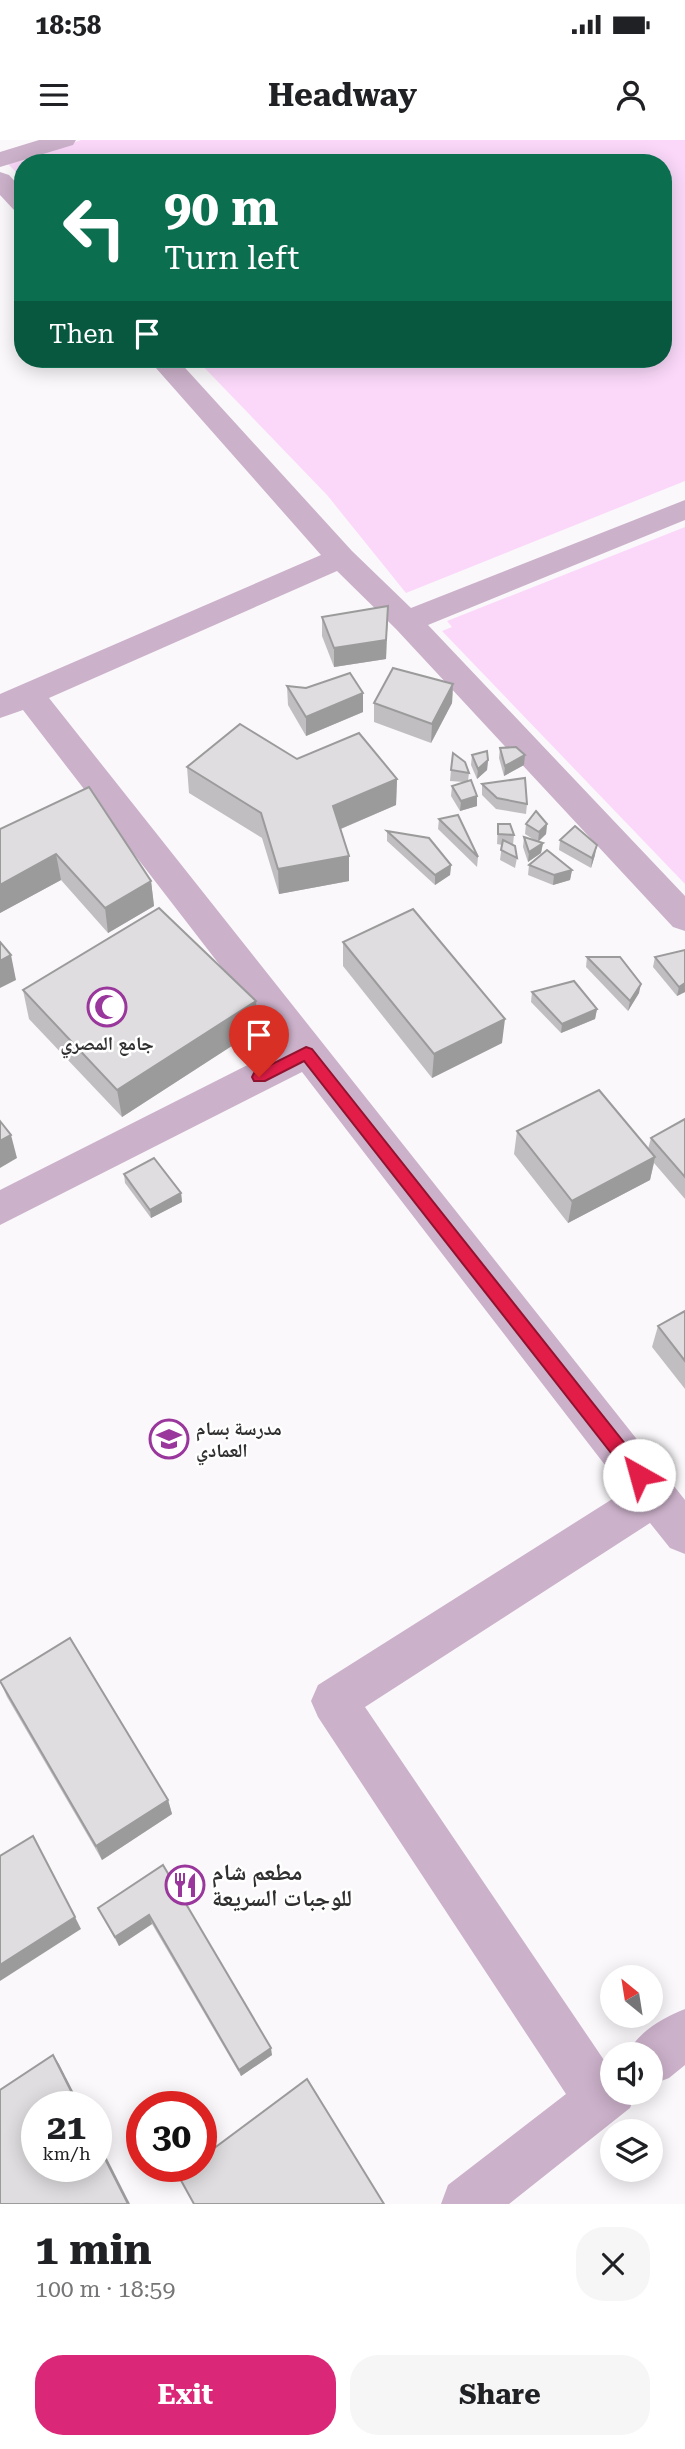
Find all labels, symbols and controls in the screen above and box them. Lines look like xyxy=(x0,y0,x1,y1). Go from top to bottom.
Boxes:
text: 18:58 xyxy=(35,10,101,40)
icon: menu xyxy=(35,76,73,114)
text: Headway xyxy=(268,76,417,114)
icon: person xyxy=(612,76,650,114)
text: 90 m xyxy=(164,180,279,237)
icon: left xyxy=(49,182,140,273)
text: Turn left xyxy=(164,239,299,277)
icon: arrive xyxy=(128,315,166,353)
text: Then xyxy=(49,319,114,349)
mosque icon: جامع المصري xyxy=(86,986,128,1028)
pin xyxy=(229,1005,289,1077)
icon: arrive xyxy=(240,1016,278,1054)
place label: جامع المصري xyxy=(60,1032,154,1059)
place label: مدرسة بسام العمادي xyxy=(196,1417,282,1466)
school or university icon: مدرسة بسام العمادي xyxy=(148,1418,190,1460)
position arrow xyxy=(602,1438,676,1512)
place label: مطعم شام للوجبات السريعة xyxy=(212,1859,352,1912)
restaurant icon: مطعم شام للوجبات السريعة xyxy=(164,1864,206,1906)
north arrow xyxy=(600,1965,663,2028)
map controls xyxy=(600,1965,663,2182)
button: sound xyxy=(600,2042,663,2105)
speed limit sign: 30 xyxy=(126,2091,217,2182)
text: 21 xyxy=(47,2107,86,2148)
button: layers xyxy=(600,2119,663,2182)
text: km/h xyxy=(42,2143,91,2164)
text: 1 min xyxy=(35,2225,152,2274)
button: close xyxy=(576,2227,650,2301)
text: 100 m · 18:59 xyxy=(35,2276,175,2303)
button: Exit xyxy=(35,2355,336,2435)
button: Share xyxy=(350,2355,650,2435)

